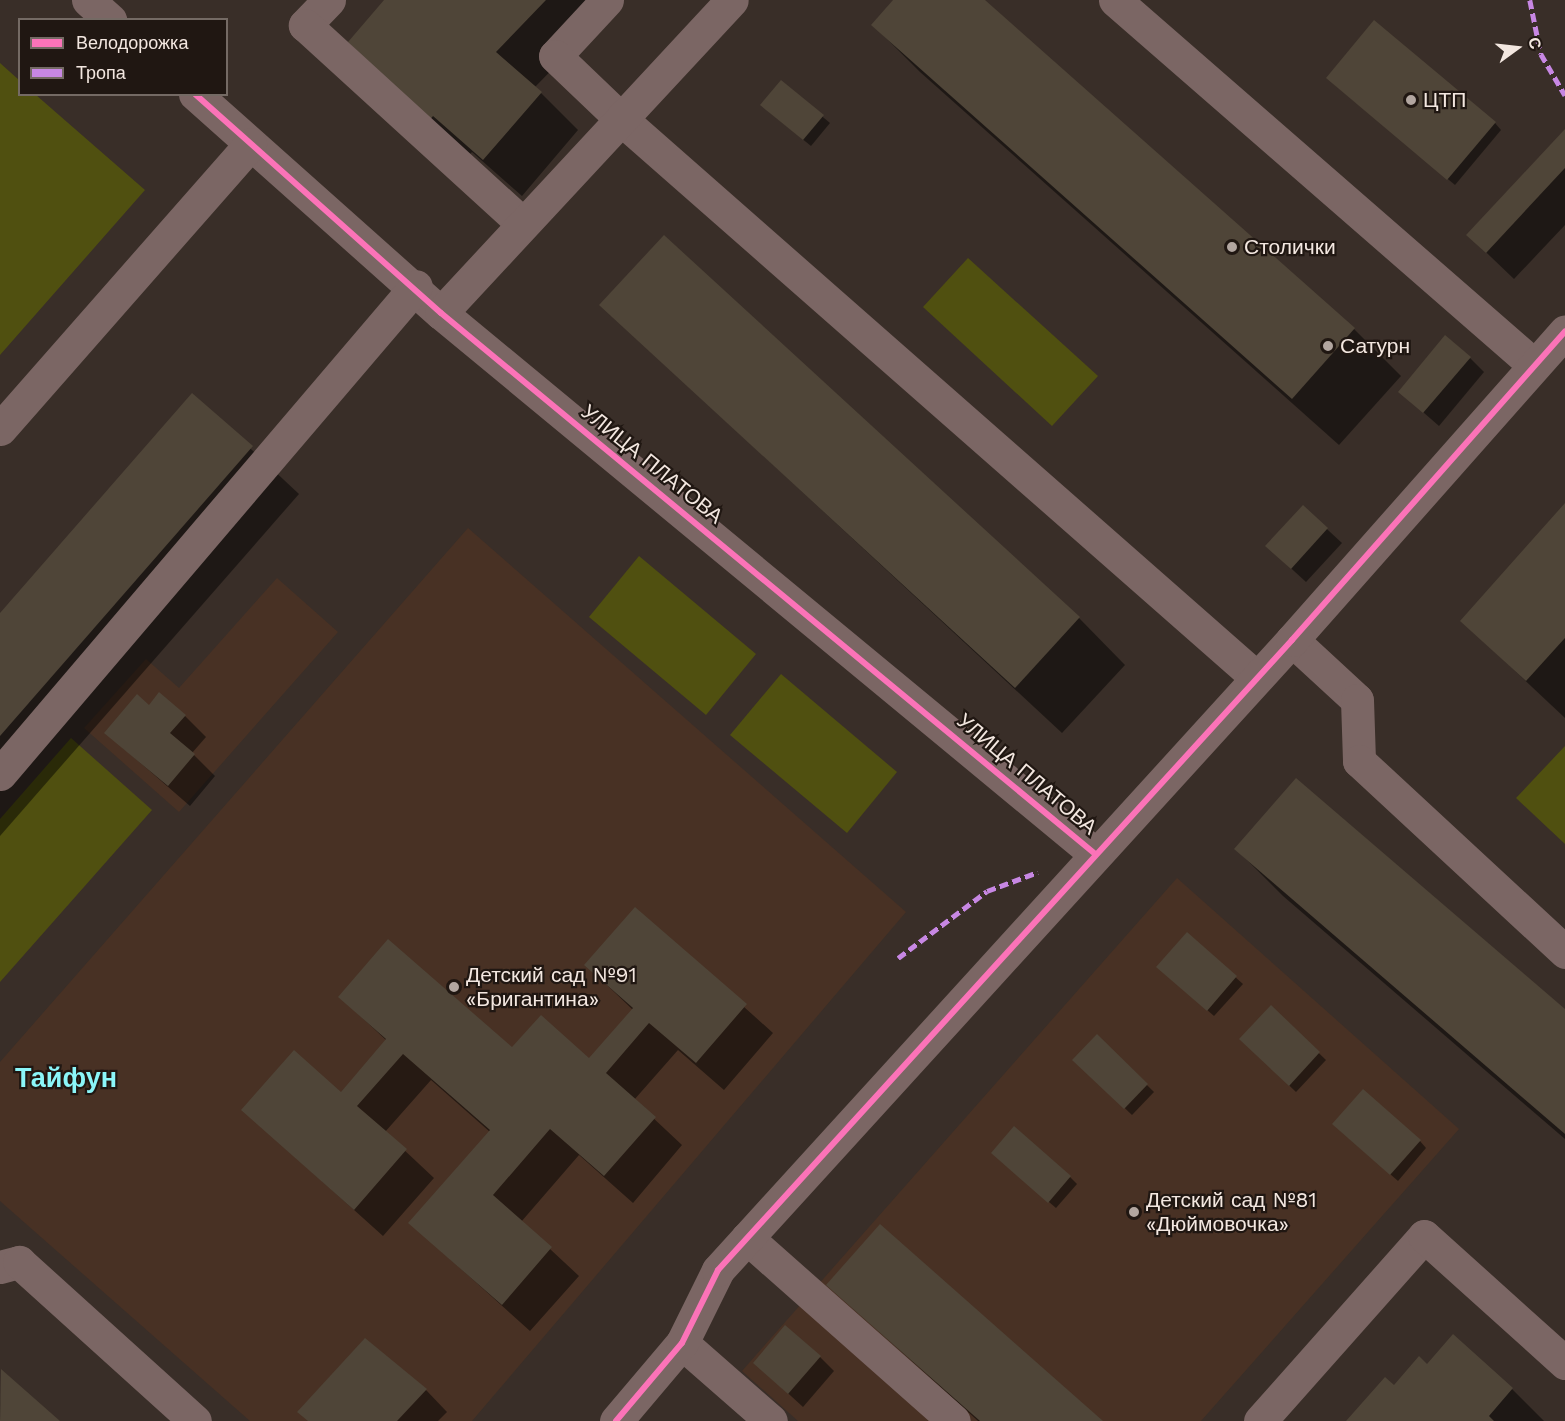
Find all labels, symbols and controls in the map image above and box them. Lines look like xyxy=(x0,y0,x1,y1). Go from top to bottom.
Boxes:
legend xyxy=(18,18,228,96)
north arrow xyxy=(1487,18,1547,78)
text: Велодорожка xyxy=(76,32,188,53)
text: С xyxy=(1524,35,1546,51)
text: Тропа xyxy=(76,62,126,83)
place label: ЦТП xyxy=(1423,87,1466,113)
marker: ЦТП xyxy=(1404,93,1418,107)
place label: Столички xyxy=(1244,234,1336,260)
marker: Столички xyxy=(1225,240,1239,254)
place label: Сатурн xyxy=(1340,333,1410,359)
marker: Сатурн xyxy=(1321,339,1335,353)
street label: УЛИЦА ПЛАТОВА xyxy=(576,399,728,529)
street label: УЛИЦА ПЛАТОВА xyxy=(952,708,1102,840)
place label: Детский сад №91 «Бригантина» xyxy=(466,962,637,1012)
marker: Детский сад №91 «Бригантина» xyxy=(447,980,461,994)
district label: Тайфун xyxy=(15,1063,117,1095)
place label: Детский сад №81 «Дюймовочка» xyxy=(1146,1187,1317,1237)
marker: Детский сад №81 «Дюймовочка» xyxy=(1127,1205,1141,1219)

